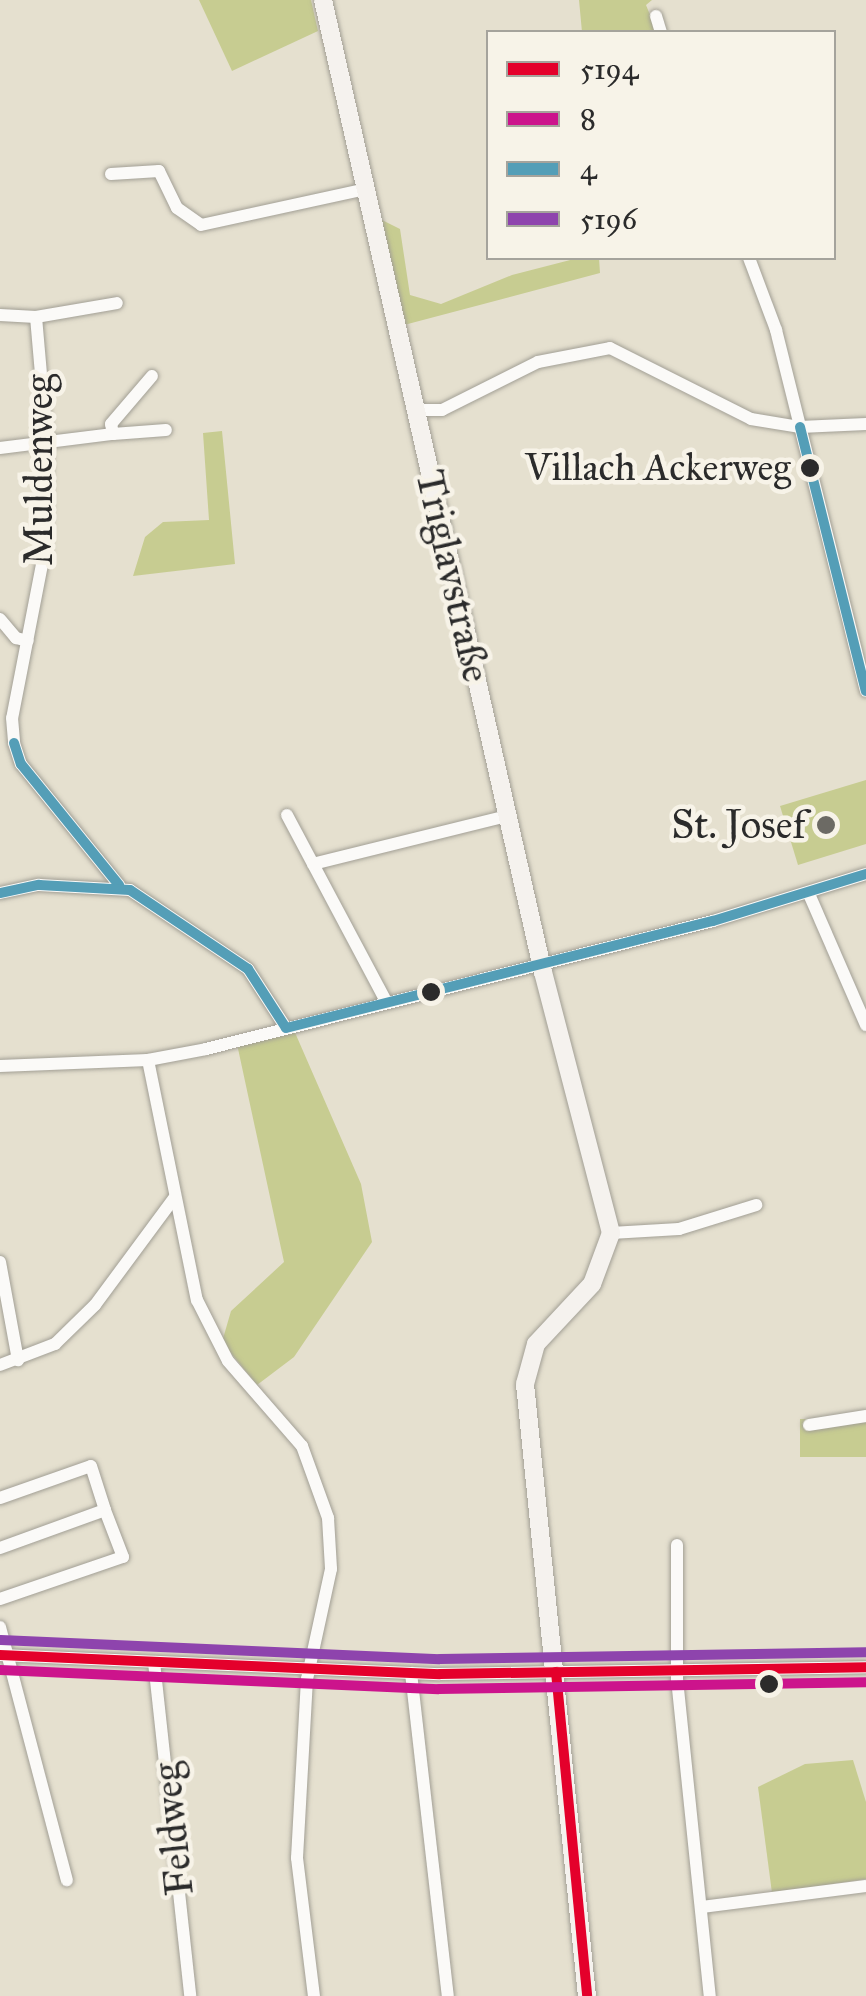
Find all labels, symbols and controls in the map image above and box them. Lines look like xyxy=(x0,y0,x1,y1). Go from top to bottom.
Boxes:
legend xyxy=(486,30,836,260)
text: 5194 xyxy=(580,51,638,87)
text: 8 xyxy=(580,101,596,137)
text: 4 xyxy=(580,151,597,187)
text: 5196 xyxy=(580,201,637,237)
street label: Muldenweg xyxy=(15,374,63,566)
place label: Villach Ackerweg xyxy=(525,445,791,491)
marker: Villach Ackerweg xyxy=(800,458,820,478)
street label: Triglavstraße xyxy=(405,465,501,687)
place label: St. Josef xyxy=(671,801,806,849)
marker: St. Josef xyxy=(815,814,837,836)
unlabelled marker xyxy=(421,982,441,1002)
unlabelled marker xyxy=(759,1674,779,1694)
street label: Feldweg xyxy=(142,1760,204,1898)

